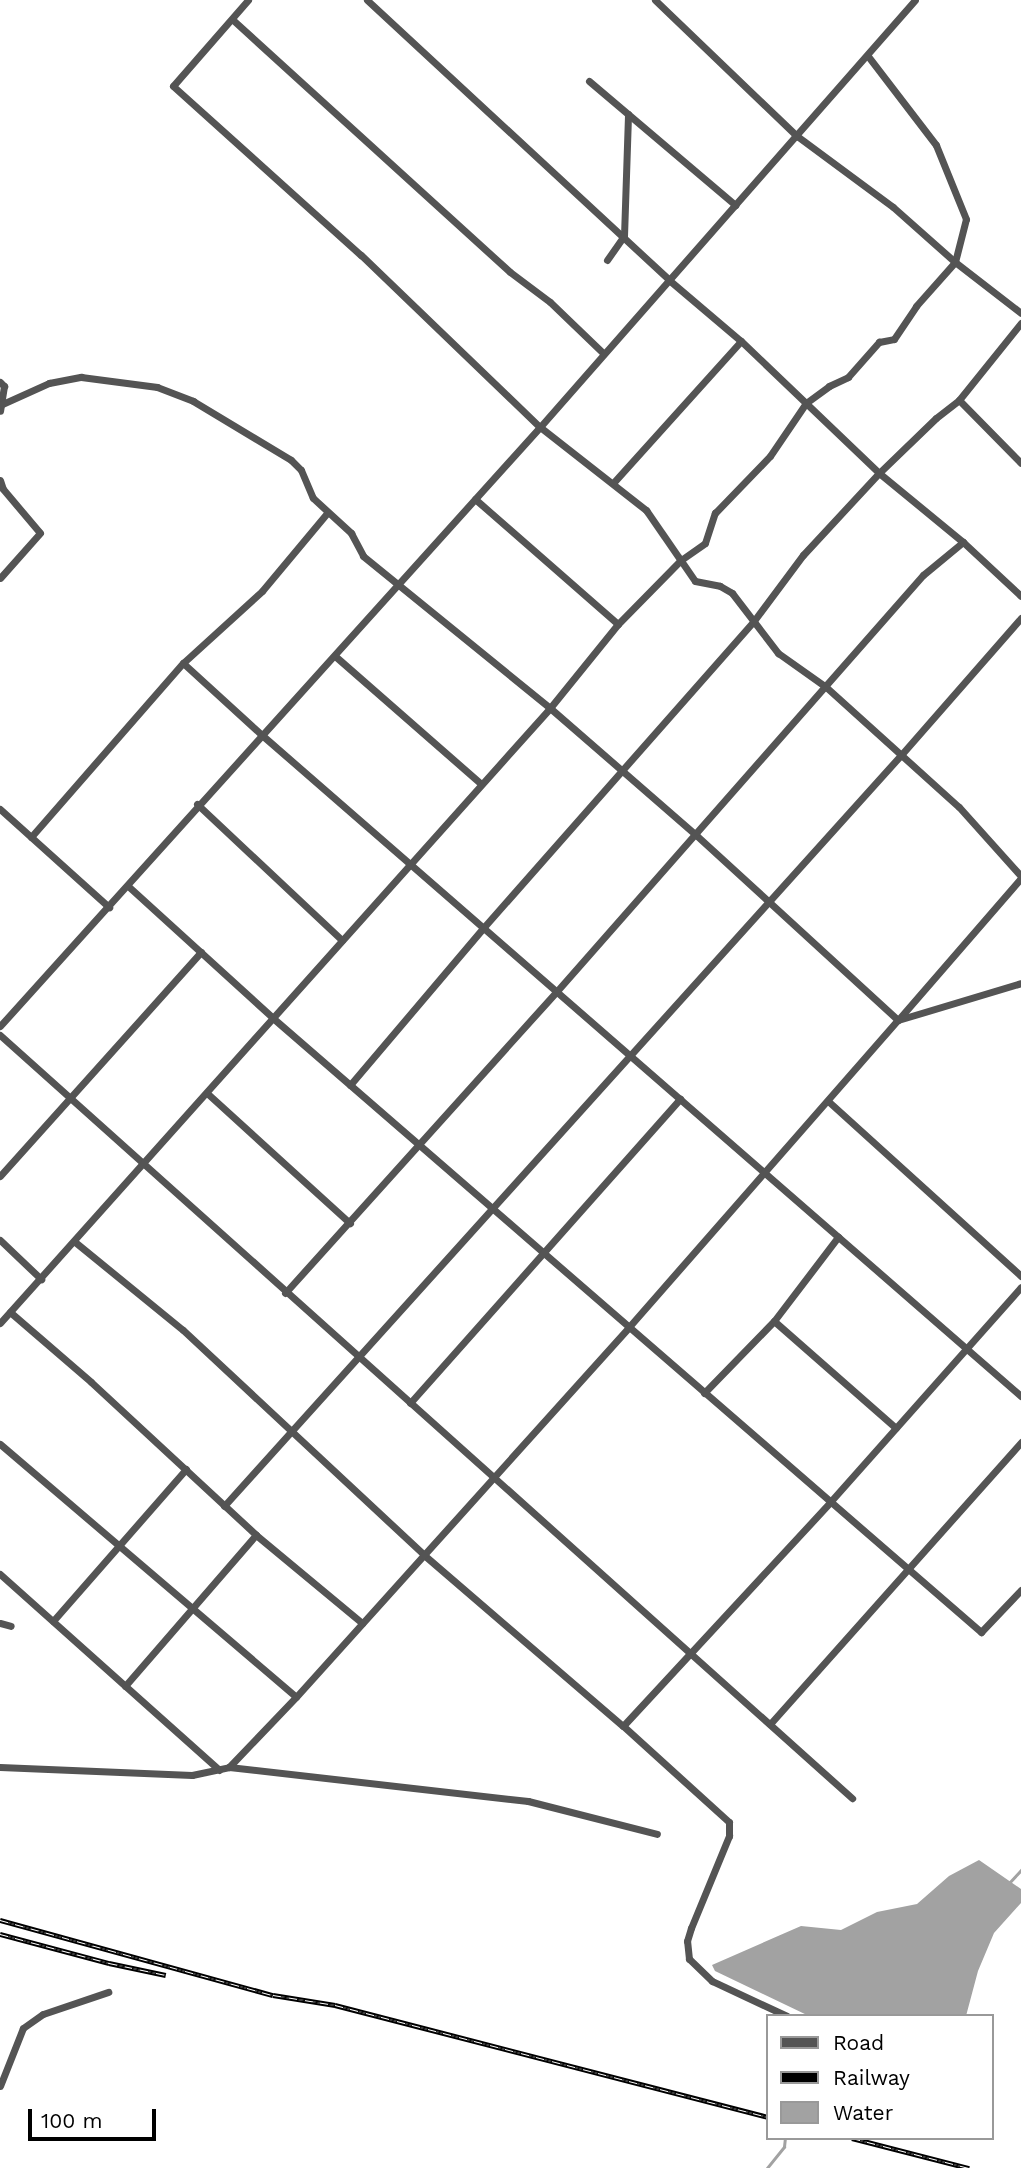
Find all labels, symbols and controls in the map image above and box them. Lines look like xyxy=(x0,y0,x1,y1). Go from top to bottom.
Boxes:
legend xyxy=(766,2014,993,2140)
text: Road xyxy=(833,2030,884,2055)
text: Railway xyxy=(833,2065,910,2090)
scale bar xyxy=(32,2094,159,2138)
text: Water xyxy=(833,2100,893,2125)
text: 100 m xyxy=(41,2108,103,2133)

